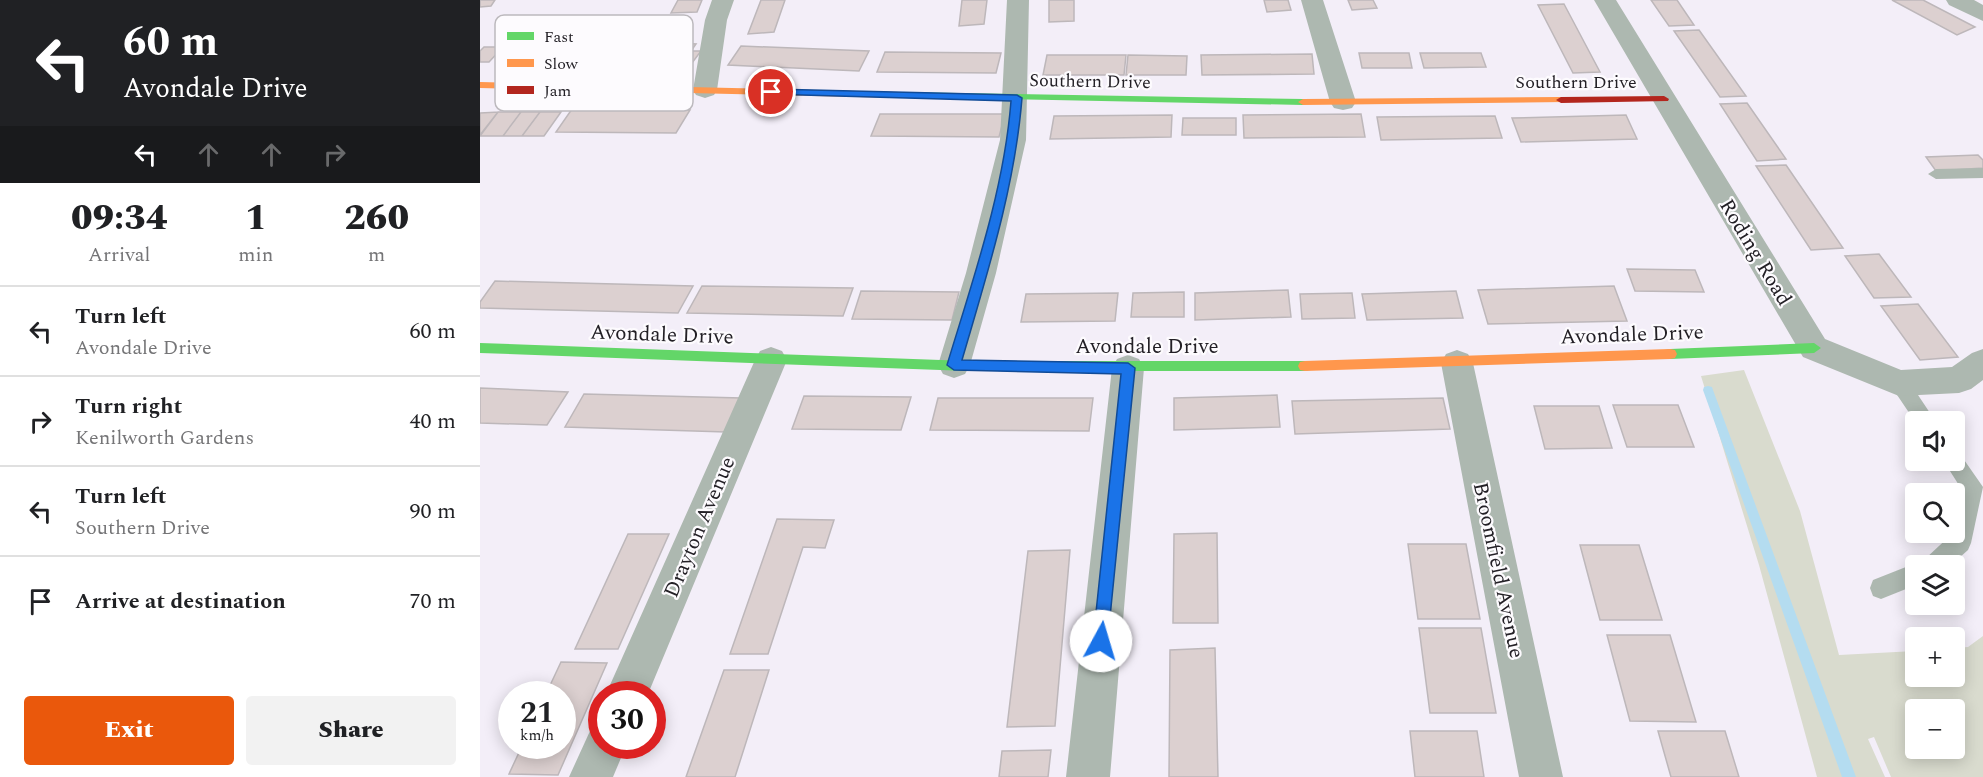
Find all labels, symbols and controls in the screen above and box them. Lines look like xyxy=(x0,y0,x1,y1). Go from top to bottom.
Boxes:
text: 60 m xyxy=(123,11,218,74)
legend xyxy=(495,15,693,111)
icon: left xyxy=(24,24,102,102)
text: Fast xyxy=(544,25,574,49)
text: Slow xyxy=(544,52,579,76)
pin xyxy=(745,66,796,117)
street label: Southern Drive xyxy=(1029,67,1151,96)
text: Avondale Drive xyxy=(123,68,307,110)
street label: Southern Drive xyxy=(1515,69,1637,96)
icon: arrive xyxy=(754,75,787,108)
text: Jam xyxy=(544,79,572,103)
icon: left xyxy=(129,138,162,171)
icon: ahead xyxy=(192,138,225,171)
icon: ahead xyxy=(255,138,288,171)
icon: right xyxy=(318,138,351,171)
text: 09:34 xyxy=(71,191,167,246)
text: 1 xyxy=(245,191,267,246)
text: 260 xyxy=(344,191,409,246)
street label: Roding Road xyxy=(1711,193,1800,312)
text: Arrival xyxy=(88,240,150,270)
text: min xyxy=(238,240,273,270)
text: m xyxy=(368,240,385,270)
text: Turn left xyxy=(75,300,167,333)
icon: left xyxy=(24,315,57,348)
text: 60 m xyxy=(410,315,456,348)
street label: Avondale Drive xyxy=(590,317,734,353)
street label: Avondale Drive xyxy=(1560,317,1704,353)
street label: Avondale Drive xyxy=(1075,331,1219,363)
text: Avondale Drive xyxy=(75,333,212,363)
text: Turn right xyxy=(75,390,182,423)
icon: right xyxy=(24,405,57,438)
text: 40 m xyxy=(410,405,456,438)
map controls xyxy=(1905,411,1965,759)
button: sound xyxy=(1905,411,1965,471)
text: Kenilworth Gardens xyxy=(75,423,254,453)
street label: Drayton Avenue xyxy=(656,452,744,603)
street label: Broomfield Avenue xyxy=(1464,479,1532,661)
text: Turn left xyxy=(75,480,167,513)
button: search xyxy=(1905,483,1965,543)
icon: left xyxy=(24,495,57,528)
text: 90 m xyxy=(410,495,456,528)
text: Southern Drive xyxy=(75,513,210,543)
button: layers xyxy=(1905,555,1965,615)
icon: arrive xyxy=(24,585,57,618)
text: Arrive at destination xyxy=(75,585,286,618)
text: 70 m xyxy=(410,585,456,618)
position arrow xyxy=(1069,609,1133,673)
button: + xyxy=(1905,627,1965,687)
speed limit sign: 30 xyxy=(588,681,666,759)
text: 21 xyxy=(520,690,554,736)
button: Exit xyxy=(24,696,234,765)
button: Share xyxy=(246,696,456,765)
button: − xyxy=(1905,699,1965,759)
text: km/h xyxy=(520,724,554,747)

